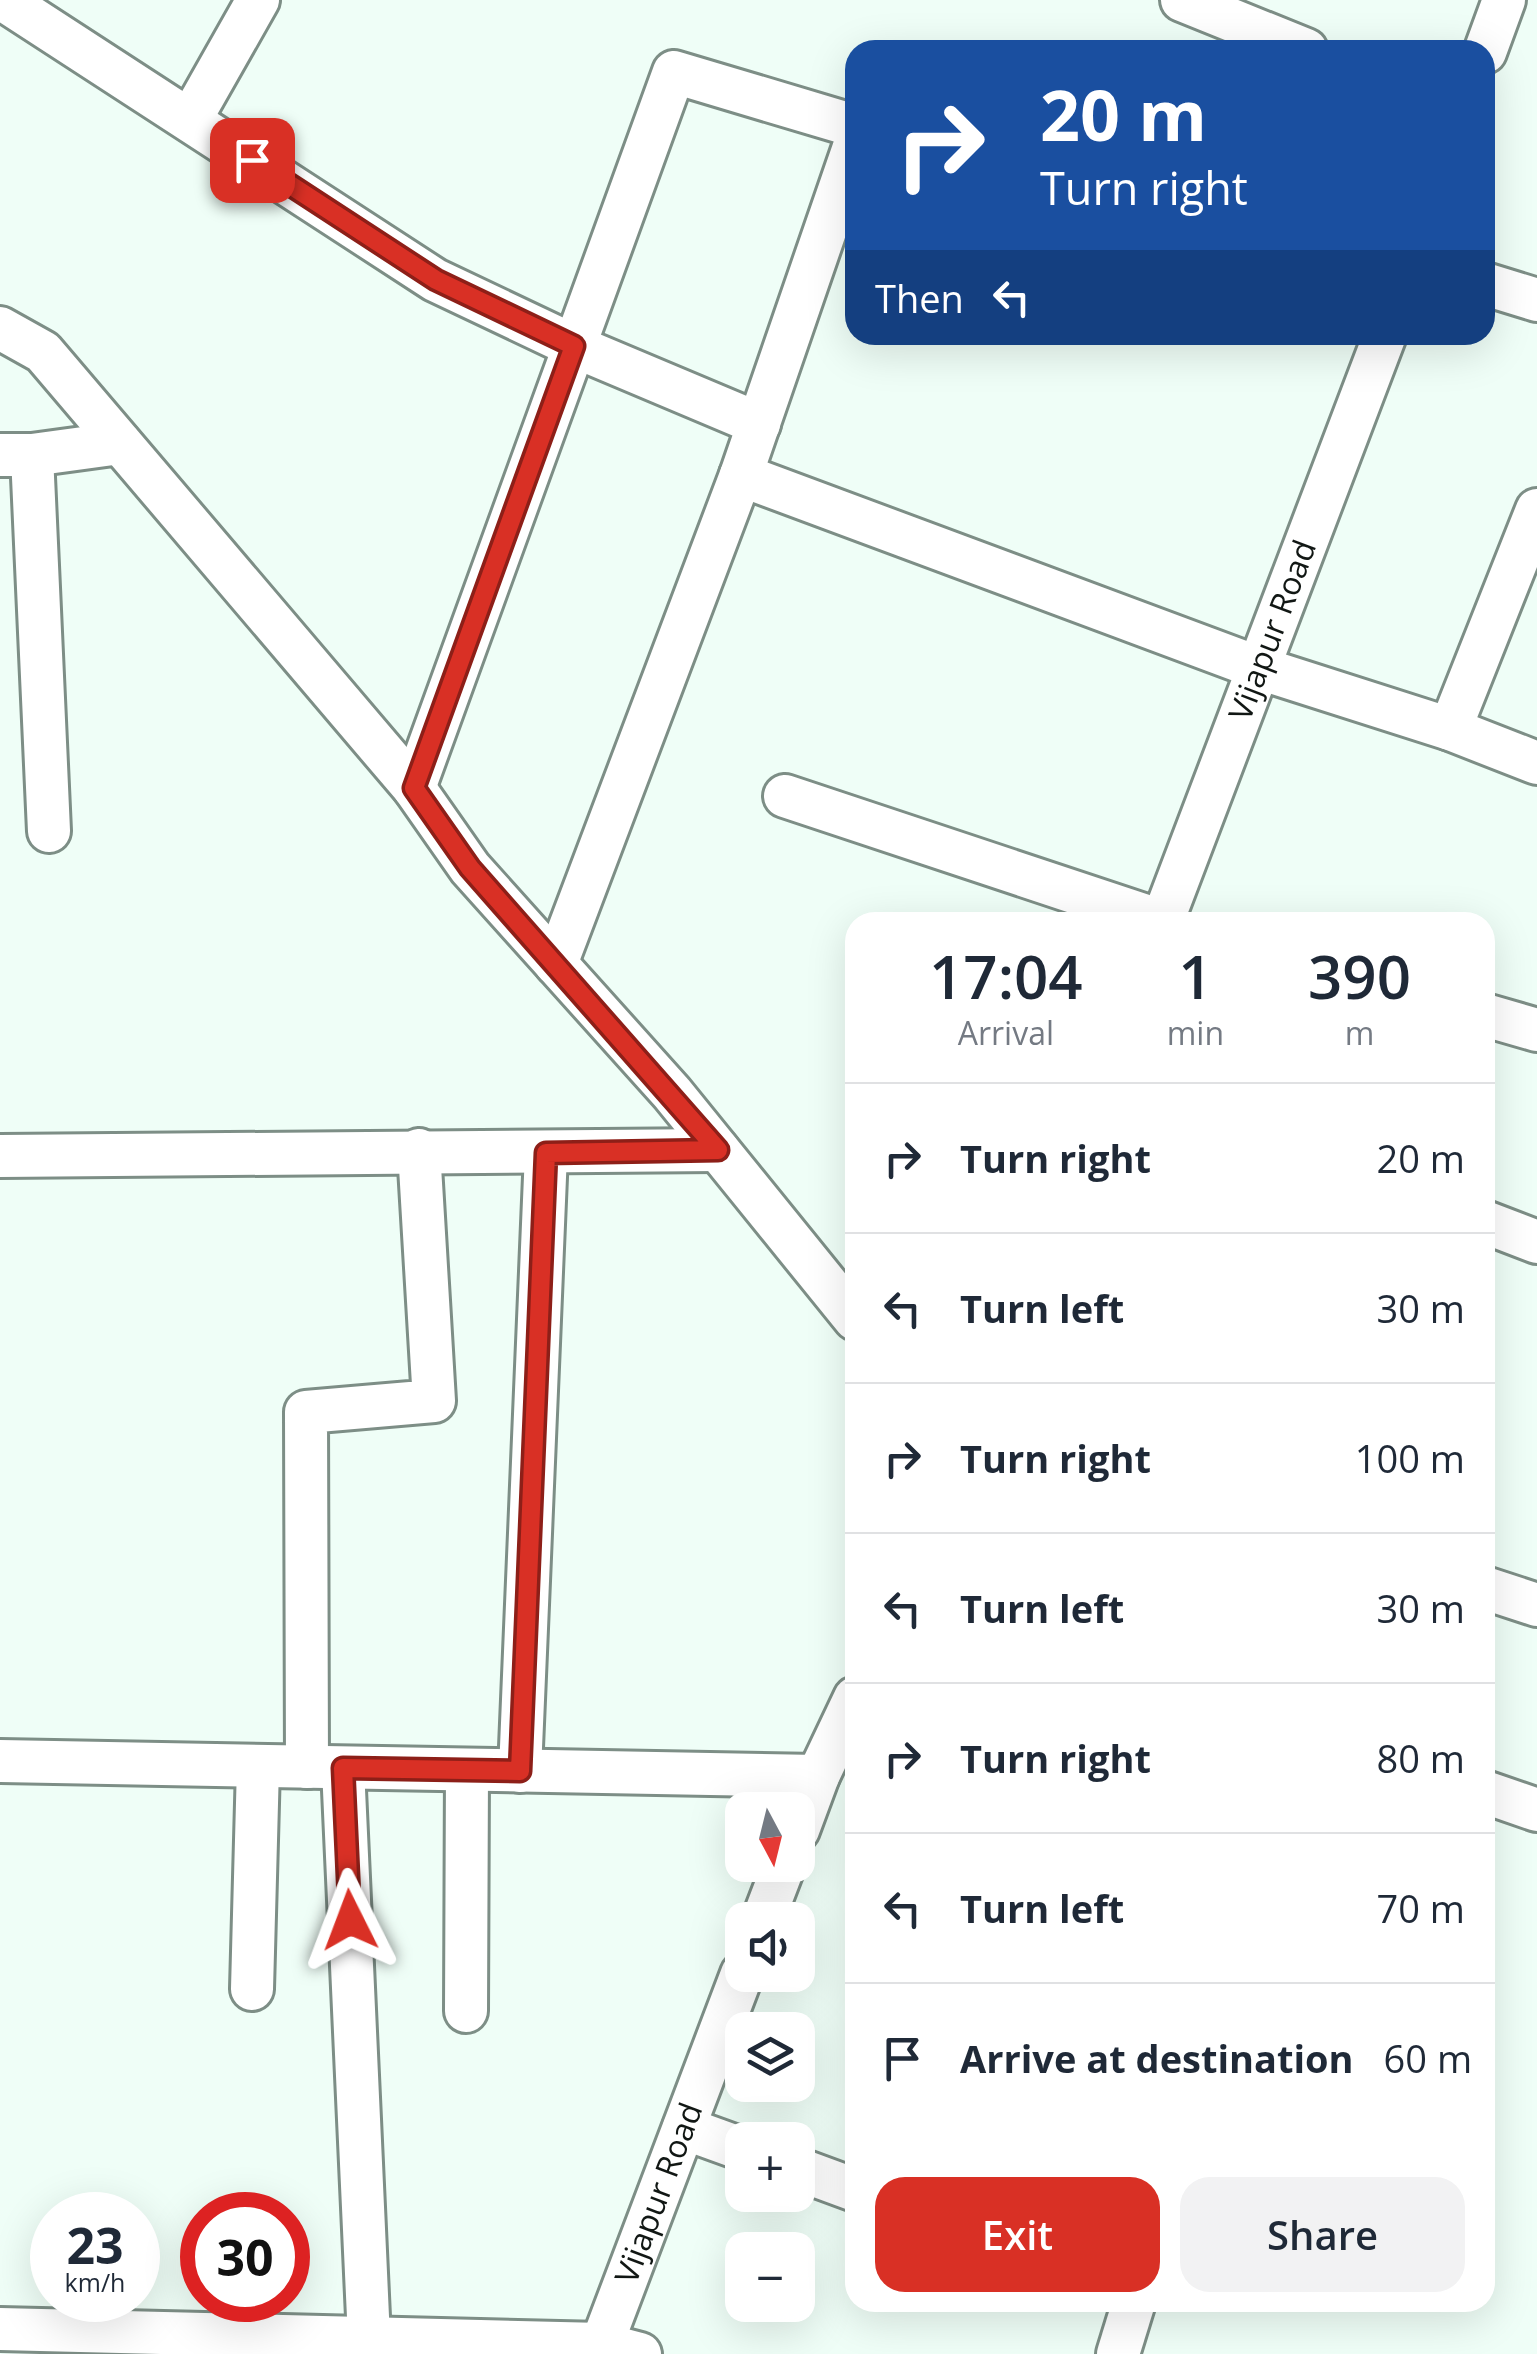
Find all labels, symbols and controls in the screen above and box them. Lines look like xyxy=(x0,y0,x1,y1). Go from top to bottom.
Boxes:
text: 20 m xyxy=(1040,66,1207,162)
icon: right xyxy=(875,80,1005,210)
pin xyxy=(210,118,295,203)
icon: arrive xyxy=(225,133,280,188)
text: Turn right xyxy=(1040,157,1248,218)
icon: left xyxy=(984,270,1039,325)
text: Then xyxy=(875,272,964,324)
street label: Vijapur Road xyxy=(1218,533,1325,726)
text: 17:04 xyxy=(929,935,1083,1017)
text: 1 xyxy=(1178,935,1213,1017)
text: 390 xyxy=(1308,935,1411,1017)
text: Arrival xyxy=(958,1011,1054,1054)
text: min xyxy=(1167,1011,1224,1054)
text: m xyxy=(1345,1011,1374,1054)
icon: right xyxy=(875,1131,930,1186)
text: Turn right xyxy=(960,1132,1151,1184)
text: 20 m xyxy=(1376,1132,1465,1184)
icon: left xyxy=(875,1281,930,1336)
text: Turn left xyxy=(960,1282,1124,1334)
text: 30 m xyxy=(1376,1282,1465,1334)
icon: right xyxy=(875,1431,930,1486)
text: Turn right xyxy=(960,1432,1151,1484)
text: 100 m xyxy=(1355,1432,1465,1484)
icon: left xyxy=(875,1581,930,1636)
text: Turn left xyxy=(960,1582,1124,1634)
text: 30 m xyxy=(1376,1582,1465,1634)
icon: right xyxy=(875,1731,930,1786)
text: Turn right xyxy=(960,1732,1151,1784)
text: 80 m xyxy=(1376,1732,1465,1784)
north arrow xyxy=(725,1792,815,1882)
map controls xyxy=(725,1792,815,2322)
position arrow xyxy=(298,1868,402,1972)
icon: left xyxy=(875,1881,930,1936)
text: Turn left xyxy=(960,1882,1124,1934)
text: 70 m xyxy=(1376,1882,1465,1934)
button: sound xyxy=(725,1902,815,1992)
button: layers xyxy=(725,2012,815,2102)
icon: arrive xyxy=(875,2031,930,2086)
text: Arrive at destination xyxy=(960,2032,1354,2084)
text: 60 m xyxy=(1384,2032,1472,2084)
street label: Vijapur Road xyxy=(604,2096,711,2289)
button: + xyxy=(725,2122,815,2212)
button: Exit xyxy=(875,2177,1160,2292)
button: Share xyxy=(1180,2177,1465,2292)
speed limit sign: 30 xyxy=(180,2192,310,2322)
text: 23 xyxy=(66,2211,124,2279)
button: − xyxy=(725,2232,815,2322)
text: km/h xyxy=(65,2265,125,2299)

